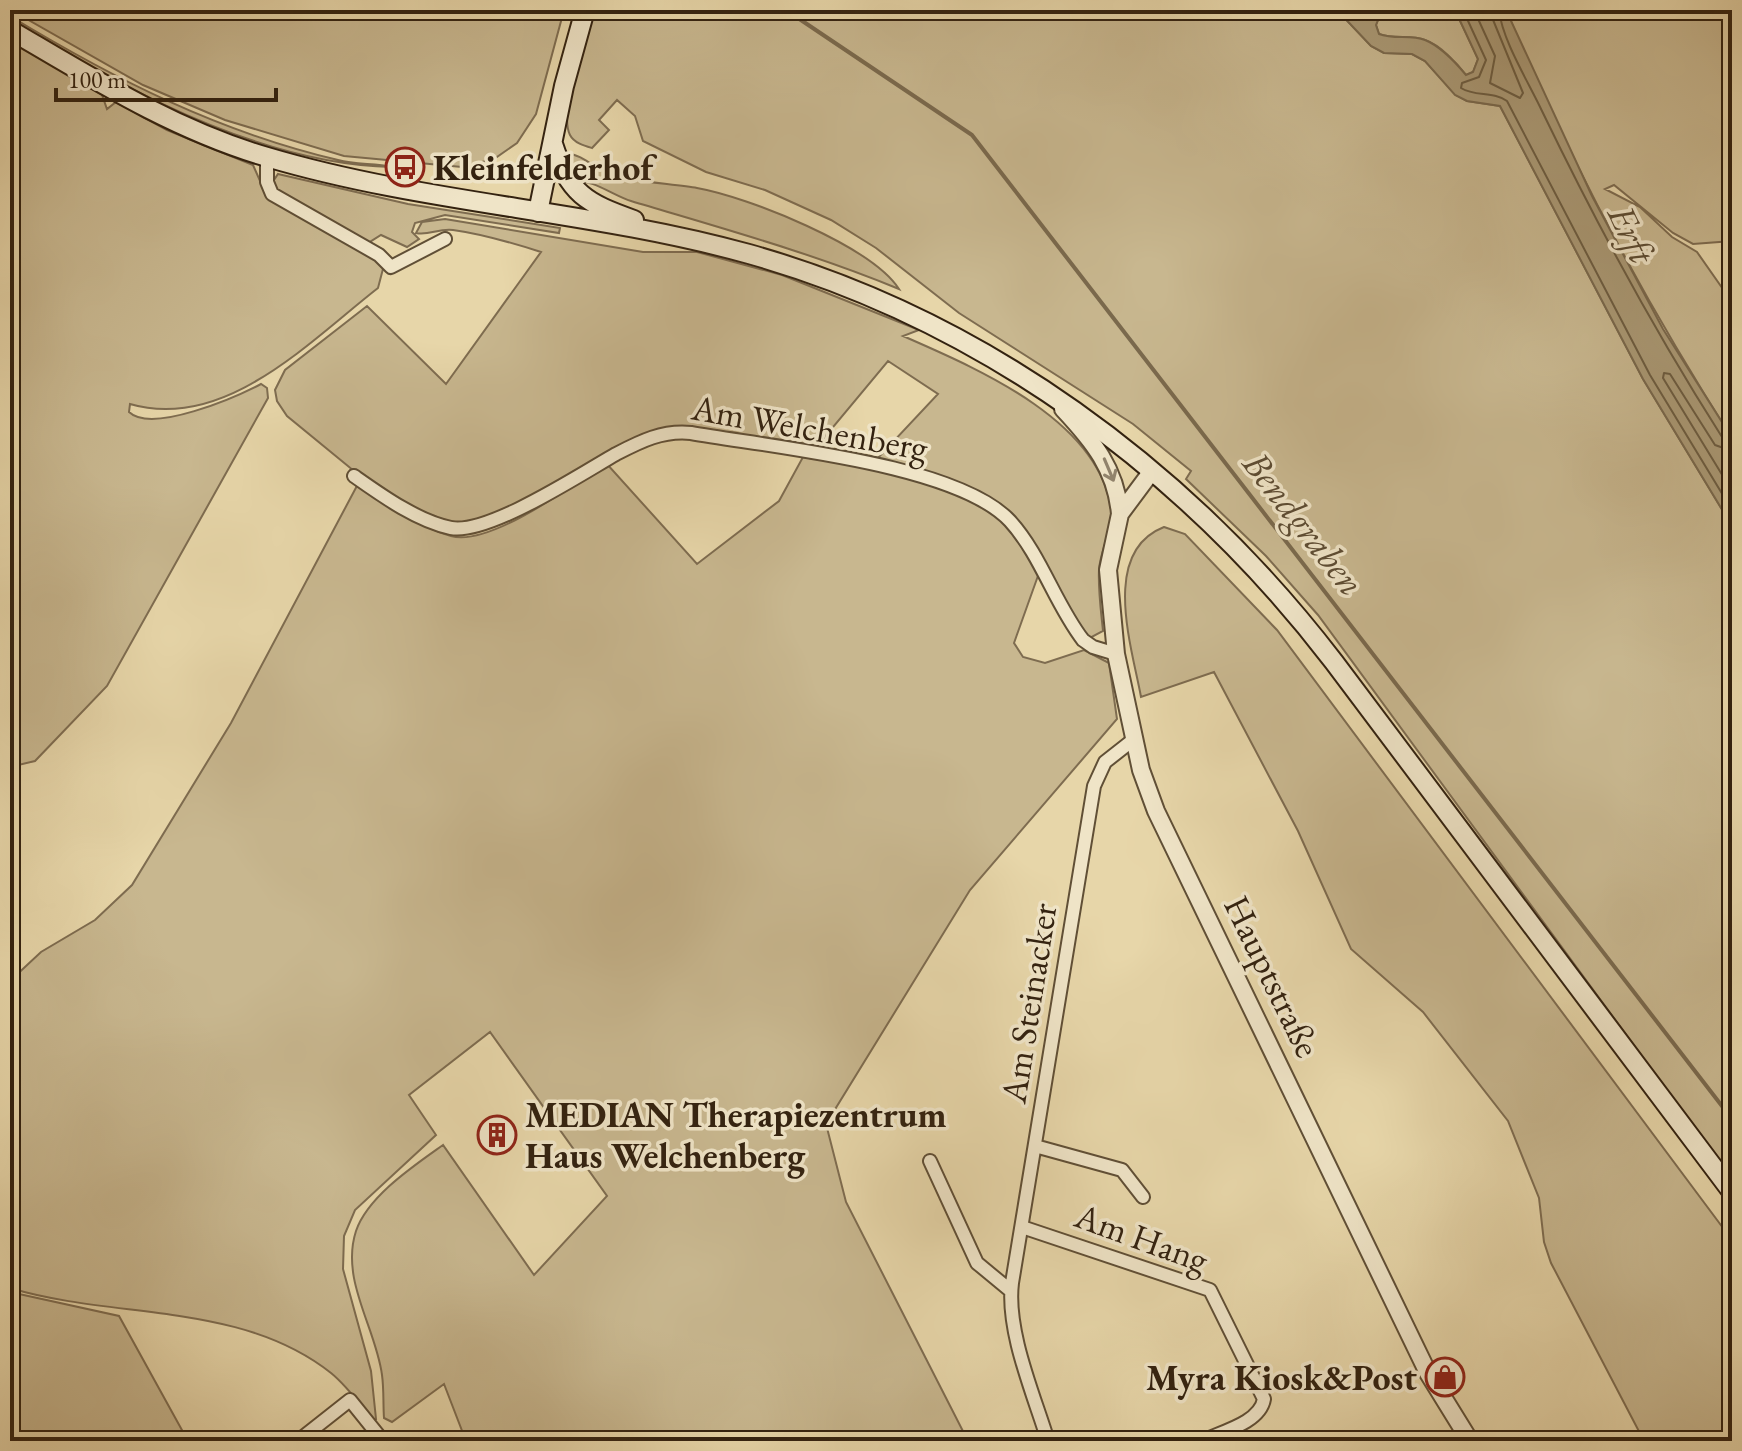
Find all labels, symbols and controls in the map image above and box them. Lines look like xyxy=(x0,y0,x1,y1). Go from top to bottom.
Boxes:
scale bar xyxy=(56,52,276,102)
text: 100 m xyxy=(68,64,126,95)
place label: Kleinfelderhof xyxy=(433,144,657,191)
bus stop icon: Kleinfelderhof xyxy=(384,146,426,188)
water label: Erft xyxy=(1596,194,1668,273)
street label: Am Welchenberg xyxy=(687,383,932,471)
water label: Bendgraben xyxy=(1232,439,1376,605)
one-way arrow xyxy=(1102,457,1117,482)
street label: Hauptstraße xyxy=(1213,888,1332,1065)
street label: Am Steinacker xyxy=(989,900,1068,1107)
place label: MEDIAN Therapiezentrum Haus Welchenberg xyxy=(525,1091,947,1179)
building icon: MEDIAN Therapiezentrum Haus Welchenberg xyxy=(476,1114,518,1156)
street label: Am Hang xyxy=(1068,1191,1215,1283)
place label: Myra Kiosk&Post xyxy=(1146,1354,1417,1401)
shop icon: Myra Kiosk&Post xyxy=(1424,1356,1466,1398)

